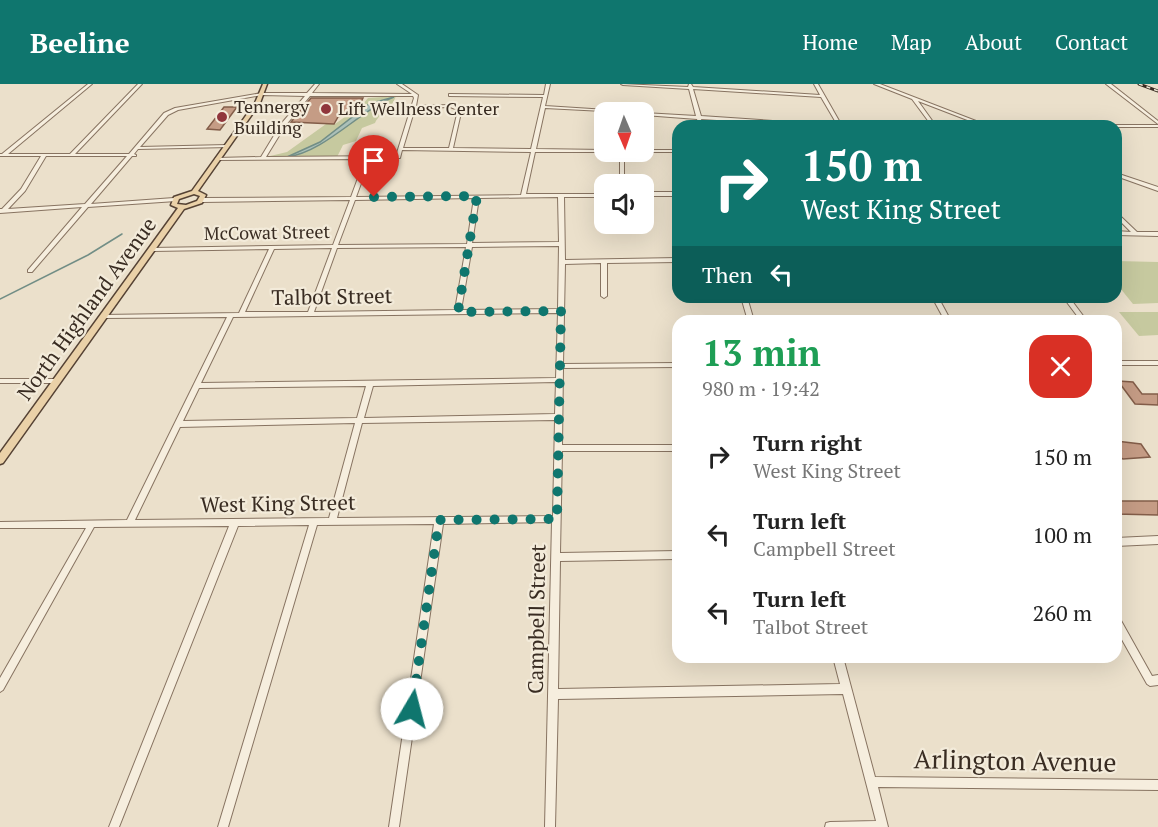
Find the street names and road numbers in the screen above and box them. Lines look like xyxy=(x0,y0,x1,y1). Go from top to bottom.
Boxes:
street label: North Highland Avenue xyxy=(10,211,162,406)
street label: McCowat Street xyxy=(204,219,331,245)
street label: Talbot Street xyxy=(271,281,393,311)
street label: West King Street xyxy=(200,488,356,518)
street label: Campbell Street xyxy=(521,544,551,694)
street label: Arlington Avenue xyxy=(913,741,1117,779)

